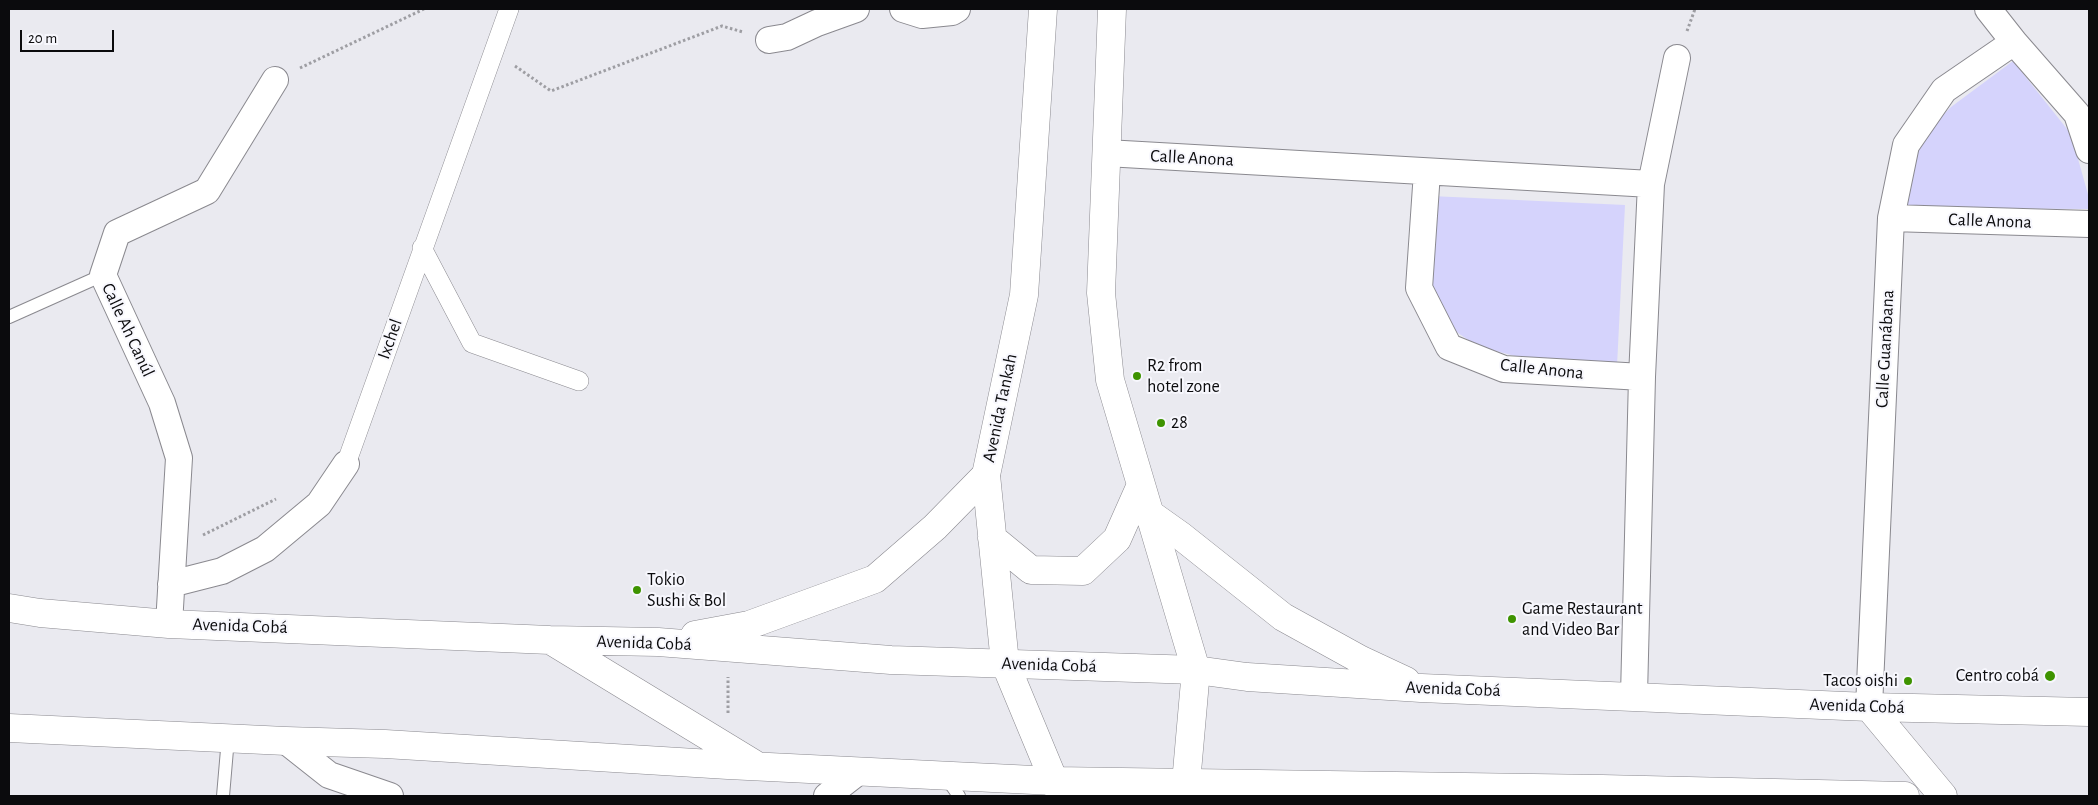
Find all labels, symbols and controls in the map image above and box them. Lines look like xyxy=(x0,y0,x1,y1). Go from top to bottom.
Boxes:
scale bar xyxy=(22,20,116,52)
text: 20 m xyxy=(28,31,57,46)
street label: Calle Anona xyxy=(1150,145,1234,171)
street label: Calle Anona xyxy=(1948,209,2032,233)
street label: Calle Ah Canúl xyxy=(97,280,159,380)
street label: Calle Guanábana xyxy=(1871,289,1899,409)
street label: Ixchel xyxy=(373,316,407,362)
street label: Avenida Tankah xyxy=(978,352,1022,464)
street label: Calle Anona xyxy=(1499,354,1585,384)
place label: R2 from hotel zone xyxy=(1147,355,1220,398)
marker: R2 from hotel zone xyxy=(1131,370,1143,382)
place label: 28 xyxy=(1171,412,1188,434)
marker: 28 xyxy=(1155,417,1167,429)
place label: Tokio Sushi & Bol xyxy=(647,569,726,612)
marker: Tokio Sushi & Bol xyxy=(631,584,643,596)
place label: Game Restaurant and Video Bar xyxy=(1522,598,1643,640)
marker: Game Restaurant and Video Bar xyxy=(1506,613,1518,625)
street label: Avenida Cobá xyxy=(192,614,288,638)
street label: Avenida Cobá xyxy=(596,631,692,655)
street label: Avenida Cobá xyxy=(1001,653,1097,677)
place label: Centro cobá xyxy=(1956,665,2039,687)
marker: Centro cobá xyxy=(2043,669,2057,683)
place label: Tacos oishi xyxy=(1823,670,1898,692)
marker: Tacos oishi xyxy=(1902,675,1914,687)
street label: Avenida Cobá xyxy=(1405,677,1501,701)
street label: Avenida Cobá xyxy=(1809,694,1905,718)

